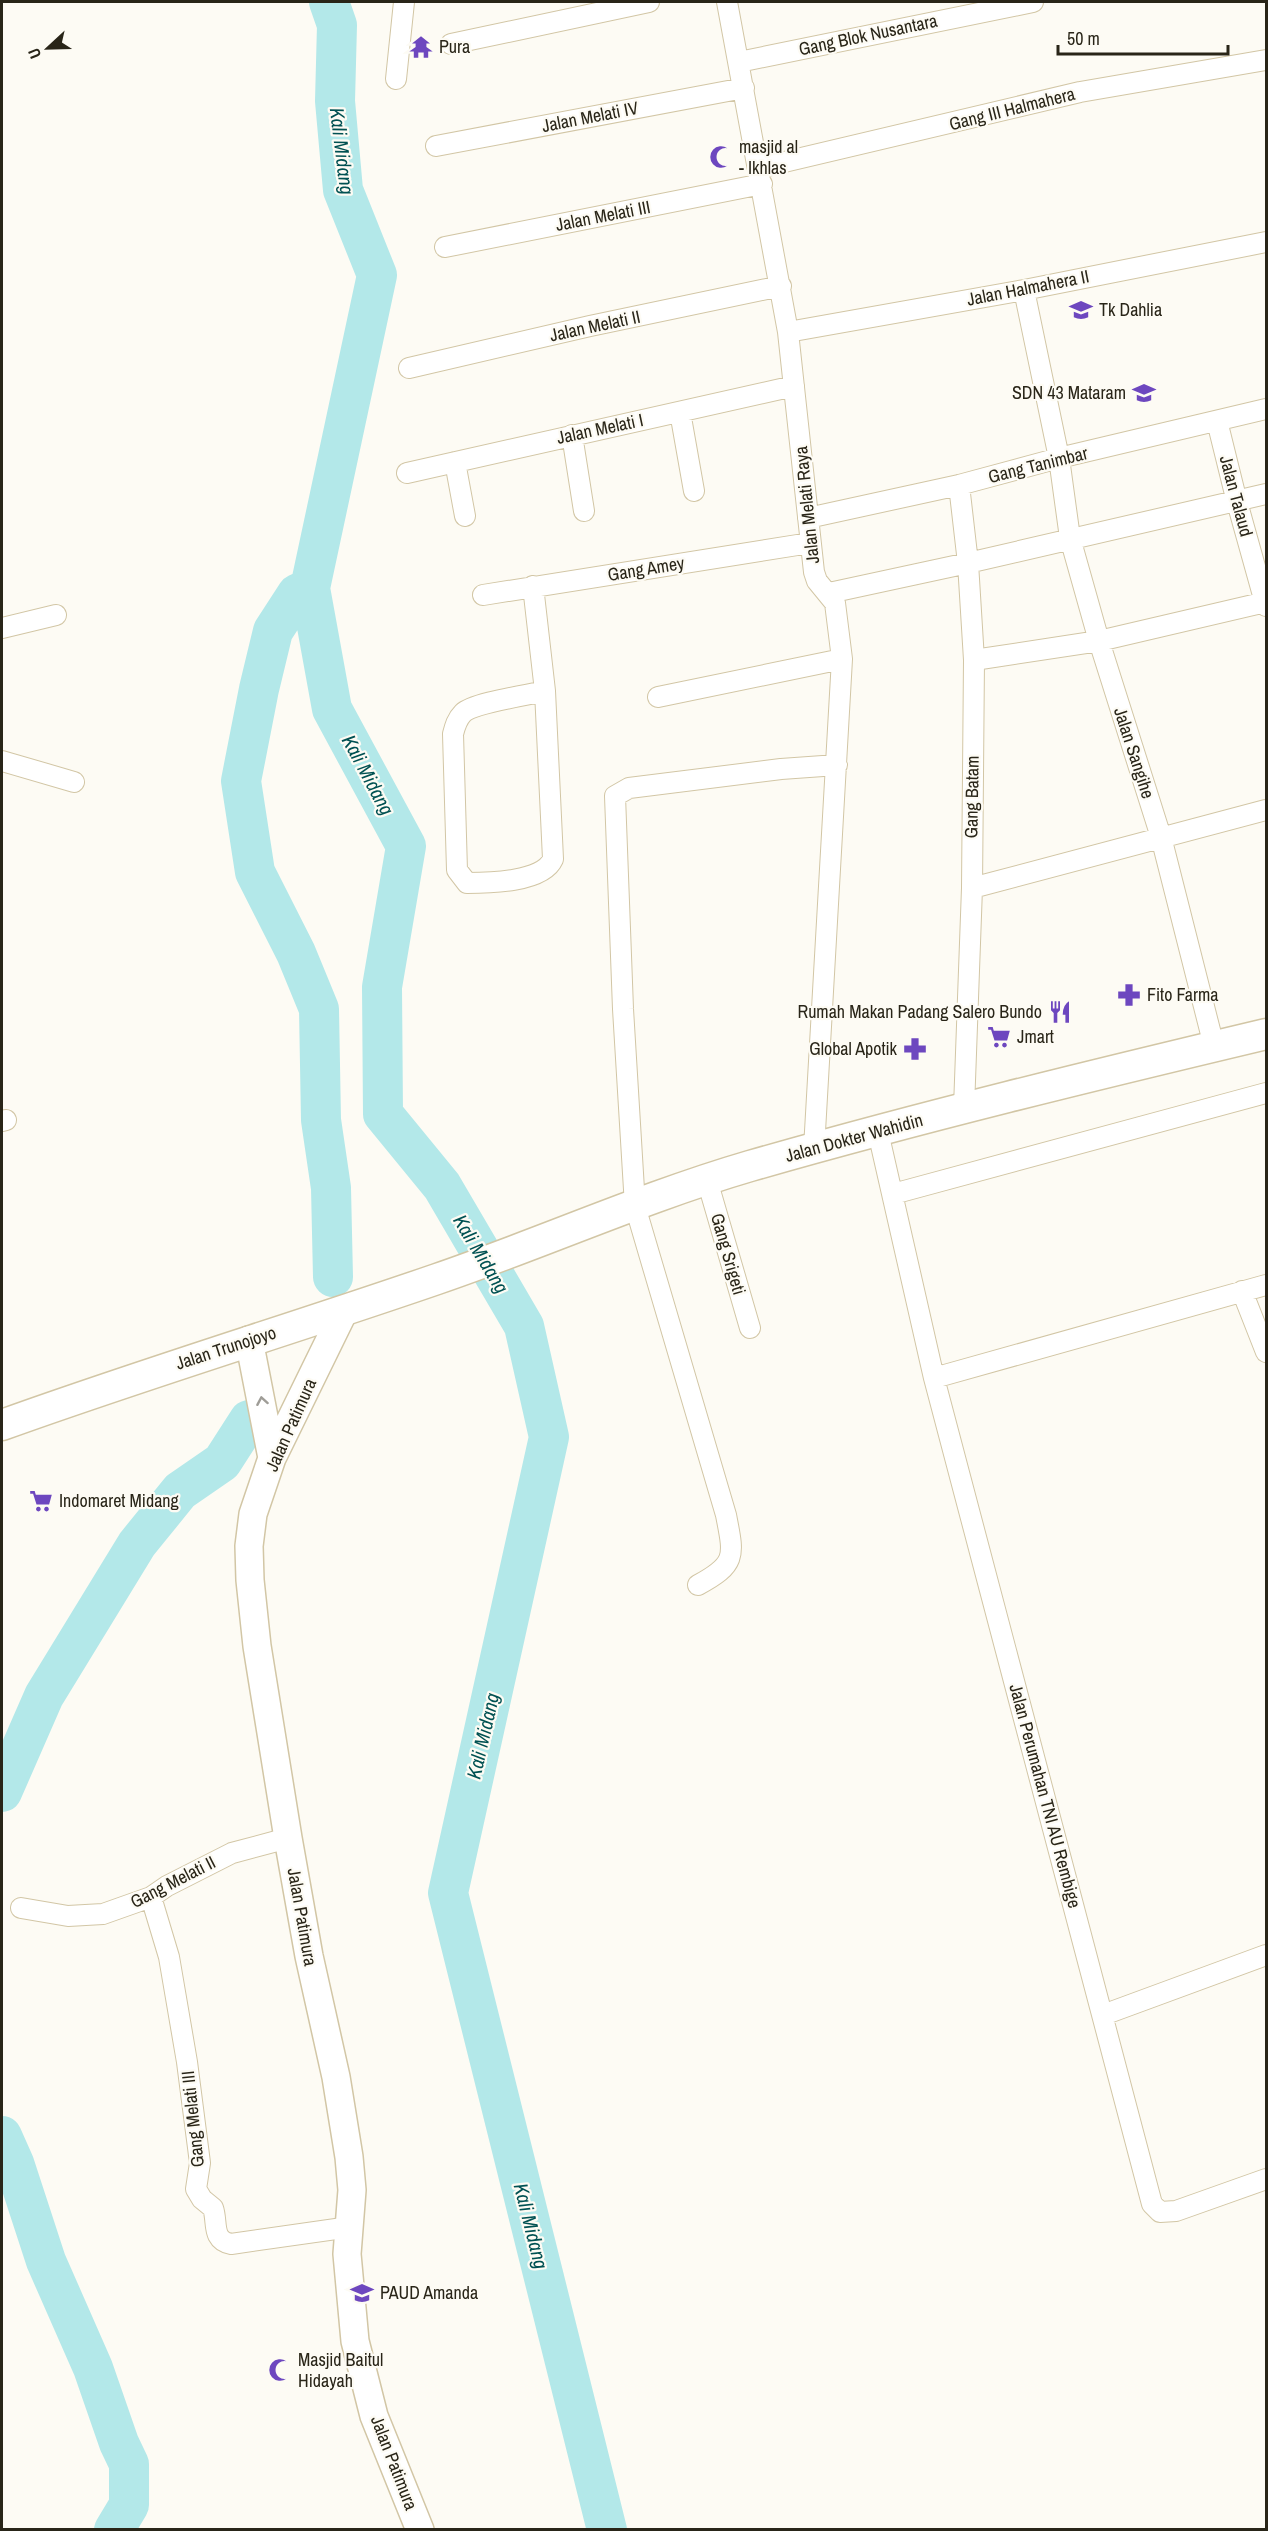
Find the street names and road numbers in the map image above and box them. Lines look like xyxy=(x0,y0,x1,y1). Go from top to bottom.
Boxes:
street label: Gang Blok Nusantara xyxy=(796,8,940,61)
street label: Gang III Halmahera xyxy=(946,81,1077,136)
street label: Jalan Melati IV xyxy=(540,95,640,138)
street label: Jalan Melati III xyxy=(553,194,652,237)
street label: Jalan Halmahera II xyxy=(965,263,1091,312)
street label: Jalan Melati II xyxy=(547,304,642,347)
street label: Jalan Melati I xyxy=(554,407,645,450)
street label: Gang Tanimbar xyxy=(985,440,1090,489)
street label: Jalan Melati Raya xyxy=(788,445,825,565)
street label: Jalan Talaud xyxy=(1214,453,1259,539)
street label: Gang Amey xyxy=(606,550,687,587)
street label: Jalan Sangihe xyxy=(1108,704,1161,802)
street label: Gang Batam xyxy=(958,755,985,839)
street label: Jalan Dokter Wahidin xyxy=(782,1107,925,1168)
street label: Gang Srigeti xyxy=(705,1210,752,1298)
street label: Jalan Trunojoyo xyxy=(172,1320,279,1376)
street label: Jalan Patimura xyxy=(259,1374,322,1475)
street label: Jalan Perumahan TNI AU Rembige xyxy=(1004,1681,1087,1911)
street label: Gang Melati II xyxy=(126,1849,220,1914)
street label: Jalan Patimura xyxy=(282,1866,323,1968)
street label: Gang Melati III xyxy=(175,2070,210,2169)
street label: Jalan Patimura xyxy=(365,2412,424,2514)

